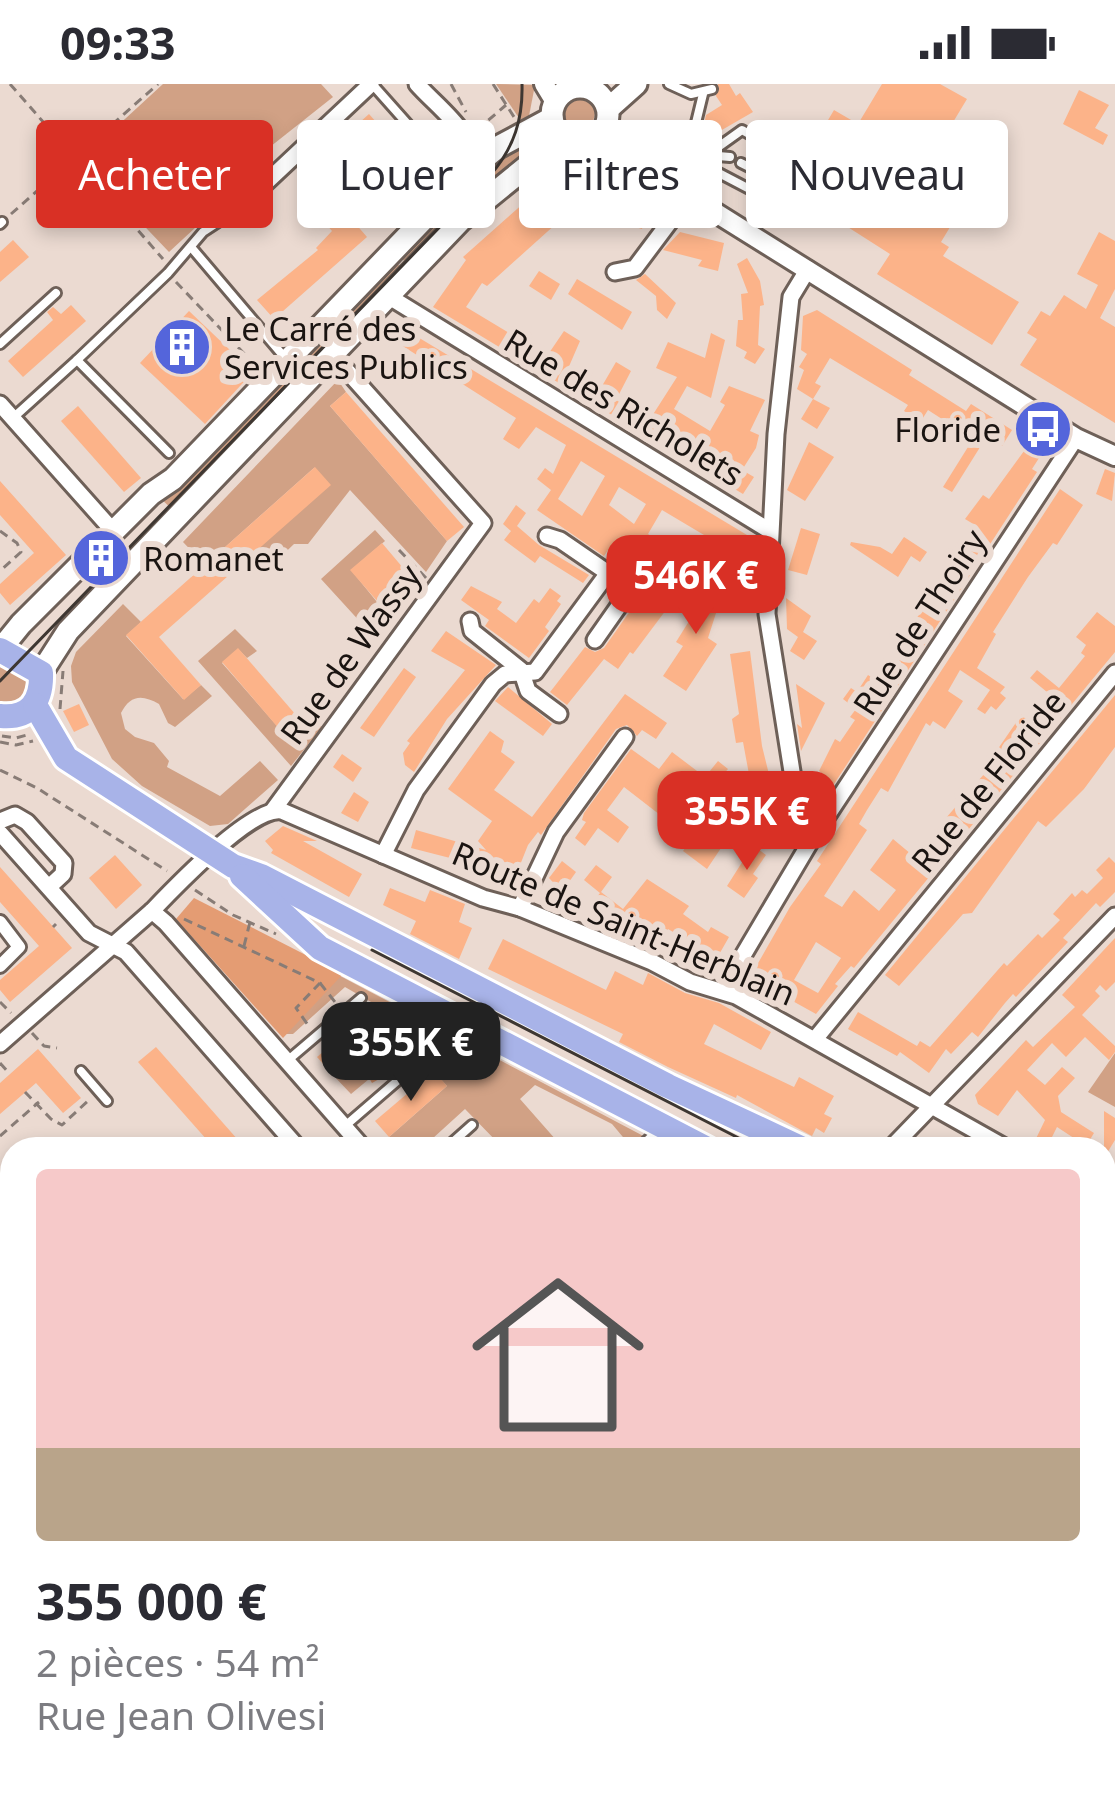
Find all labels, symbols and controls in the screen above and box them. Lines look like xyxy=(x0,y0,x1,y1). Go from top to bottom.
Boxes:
text: 09:33 xyxy=(60,12,176,73)
chip: Acheter xyxy=(36,120,273,228)
chip: Louer xyxy=(297,120,495,228)
chip: Filtres xyxy=(519,120,722,228)
chip: Nouveau xyxy=(746,120,1008,228)
place label: Le Carré des Services Publics xyxy=(224,306,468,389)
building icon: Le Carré des Services Publics xyxy=(151,316,213,378)
street label: Rue des Richolets xyxy=(496,318,752,496)
bus stop icon: Floride xyxy=(1012,398,1074,460)
place label: Floride xyxy=(894,407,1001,452)
street label: Rue de Thoiry xyxy=(842,520,996,724)
building icon: Romanet xyxy=(70,527,132,589)
pin: 546K € xyxy=(598,535,794,637)
place label: Romanet xyxy=(143,536,284,581)
text: 546K € xyxy=(633,547,759,600)
street label: Rue de Wassy xyxy=(269,555,431,753)
street label: Rue de Floride xyxy=(901,680,1075,882)
pin: 355K € xyxy=(649,771,845,873)
text: 355K € xyxy=(684,783,810,836)
street label: Route de Saint-Herblain xyxy=(446,830,802,1016)
pin: 355K € xyxy=(313,1002,509,1104)
text: 355K € xyxy=(348,1014,474,1067)
icon: home xyxy=(450,1247,666,1463)
text: 355 000 € xyxy=(36,1565,267,1635)
text: 2 pièces · 54 m² xyxy=(36,1635,320,1688)
text: Rue Jean Olivesi xyxy=(36,1688,326,1741)

